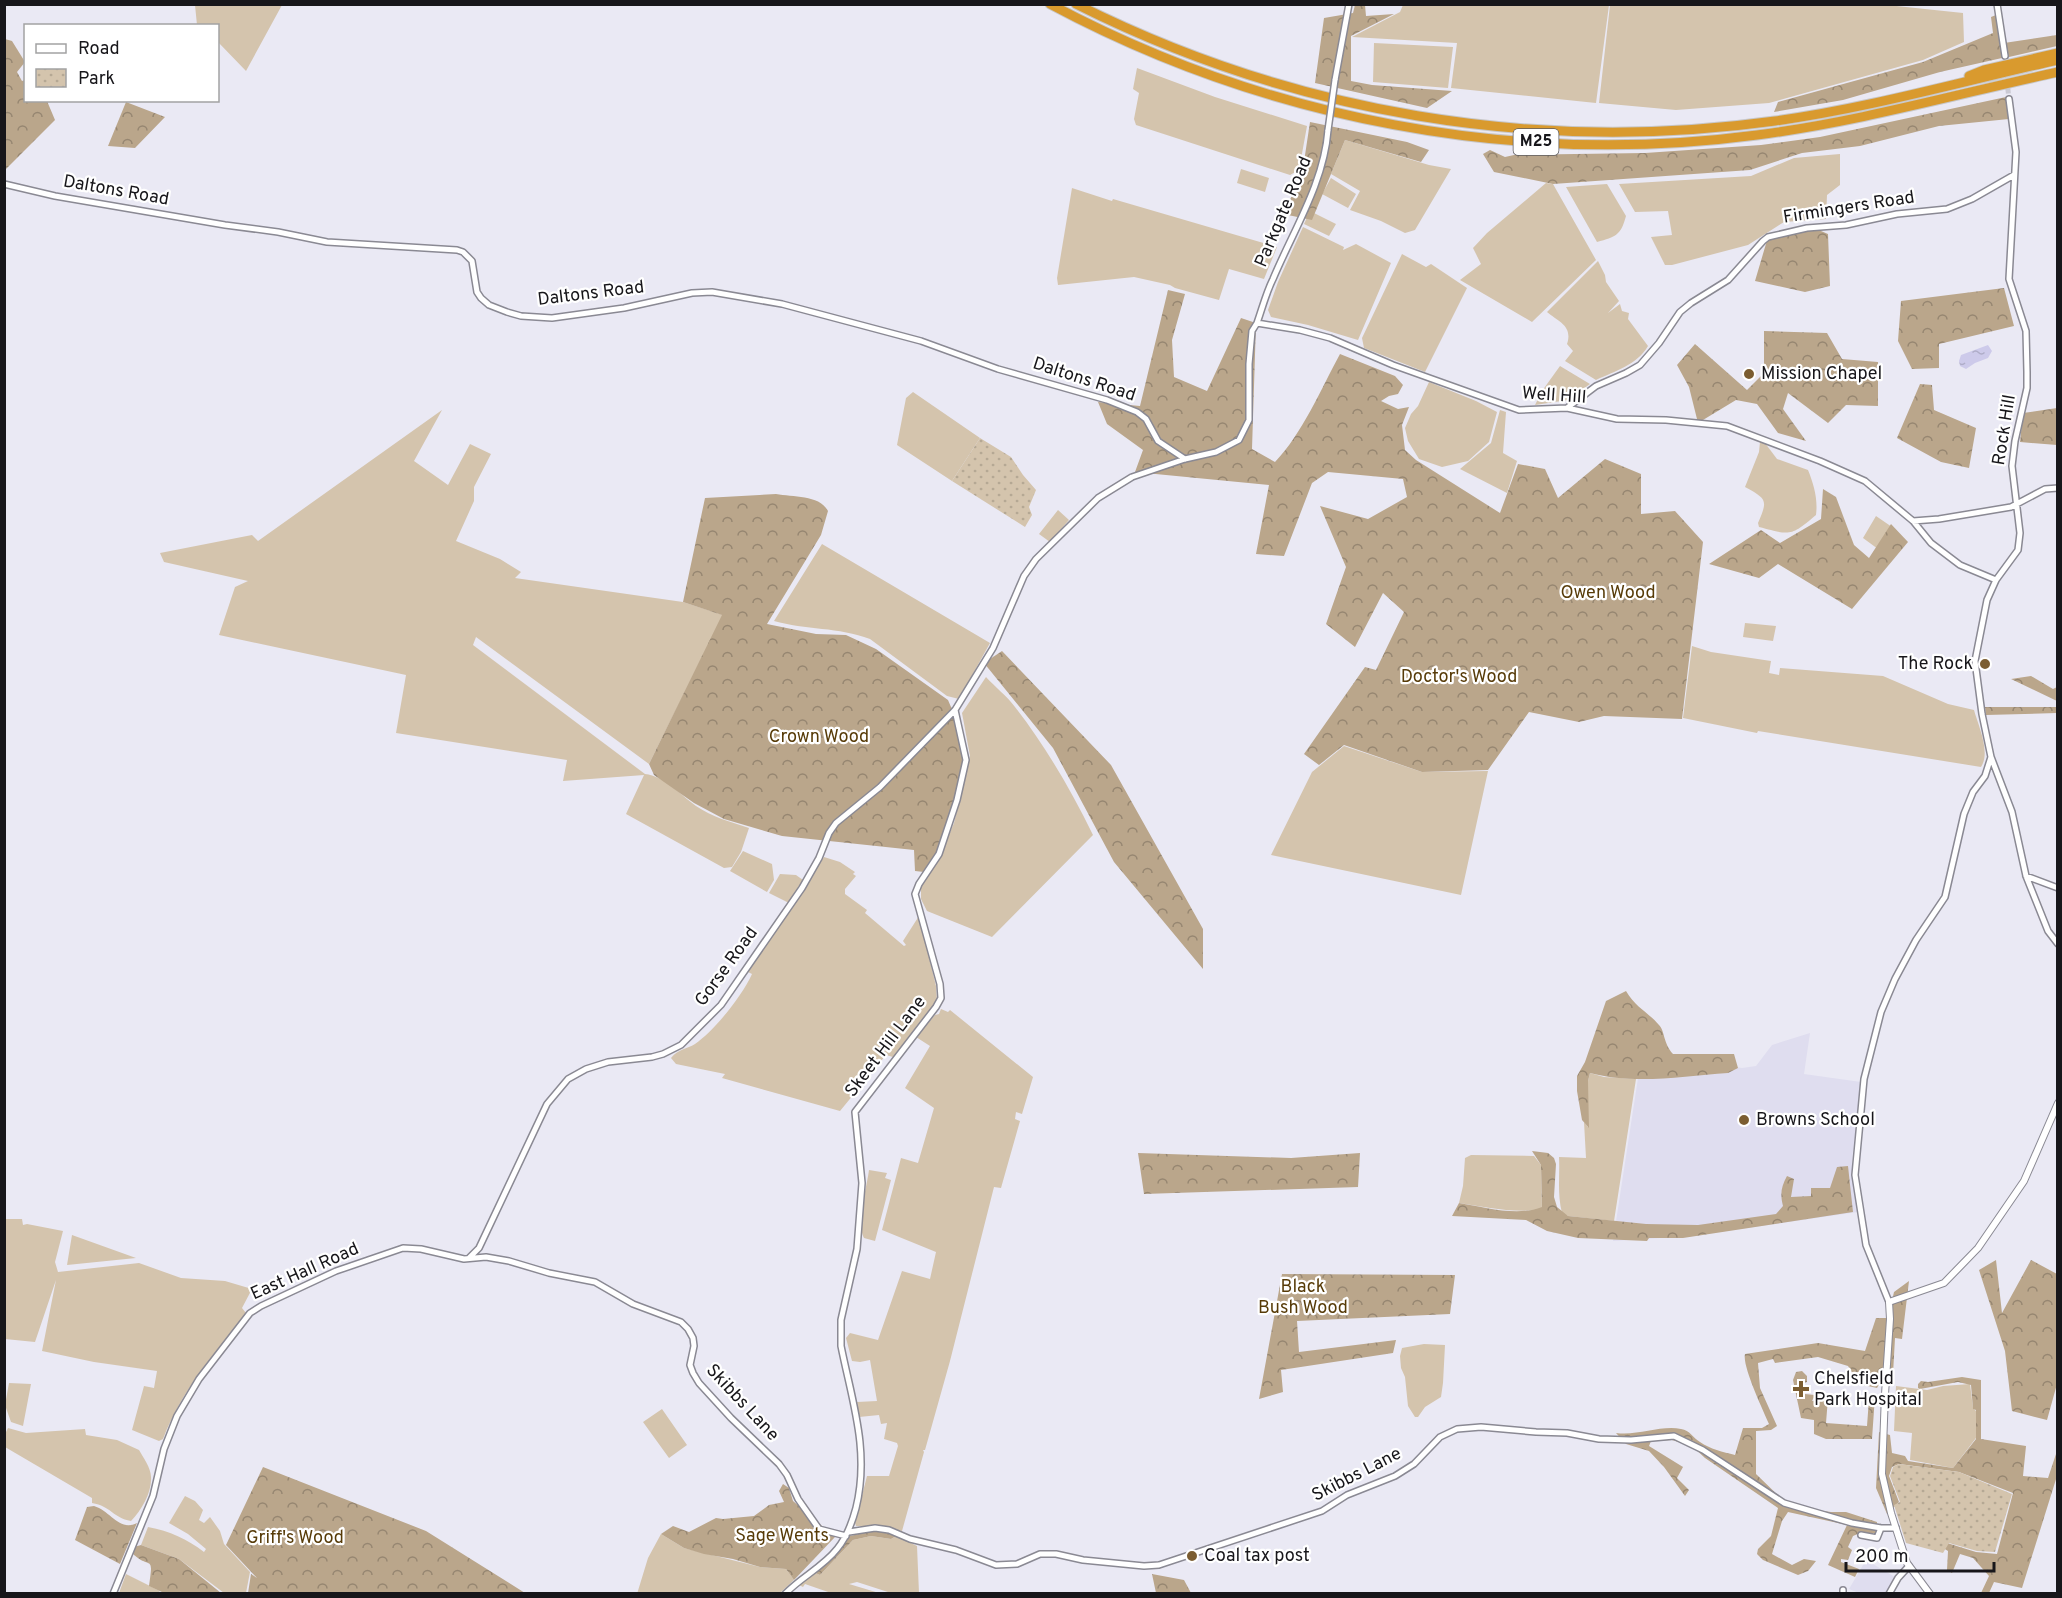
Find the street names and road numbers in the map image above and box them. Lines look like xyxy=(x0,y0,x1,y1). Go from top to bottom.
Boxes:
road number: M25 xyxy=(1514,129,1558,155)
street label: Parkgate Road xyxy=(1250,153,1318,271)
street label: Daltons Road xyxy=(61,170,171,212)
street label: Firmingers Road xyxy=(1782,186,1916,230)
street label: Daltons Road xyxy=(536,276,646,312)
street label: Daltons Road xyxy=(1029,352,1139,408)
street label: Well Hill xyxy=(1521,382,1587,410)
street label: Rock Hill xyxy=(1988,393,2022,467)
street label: Gorse Road xyxy=(690,923,764,1011)
street label: Skeet Hill Lane xyxy=(840,992,932,1102)
street label: East Hall Road xyxy=(247,1238,363,1306)
street label: Skibbs Lane xyxy=(700,1360,784,1446)
street label: Skibbs Lane xyxy=(1308,1443,1406,1507)

